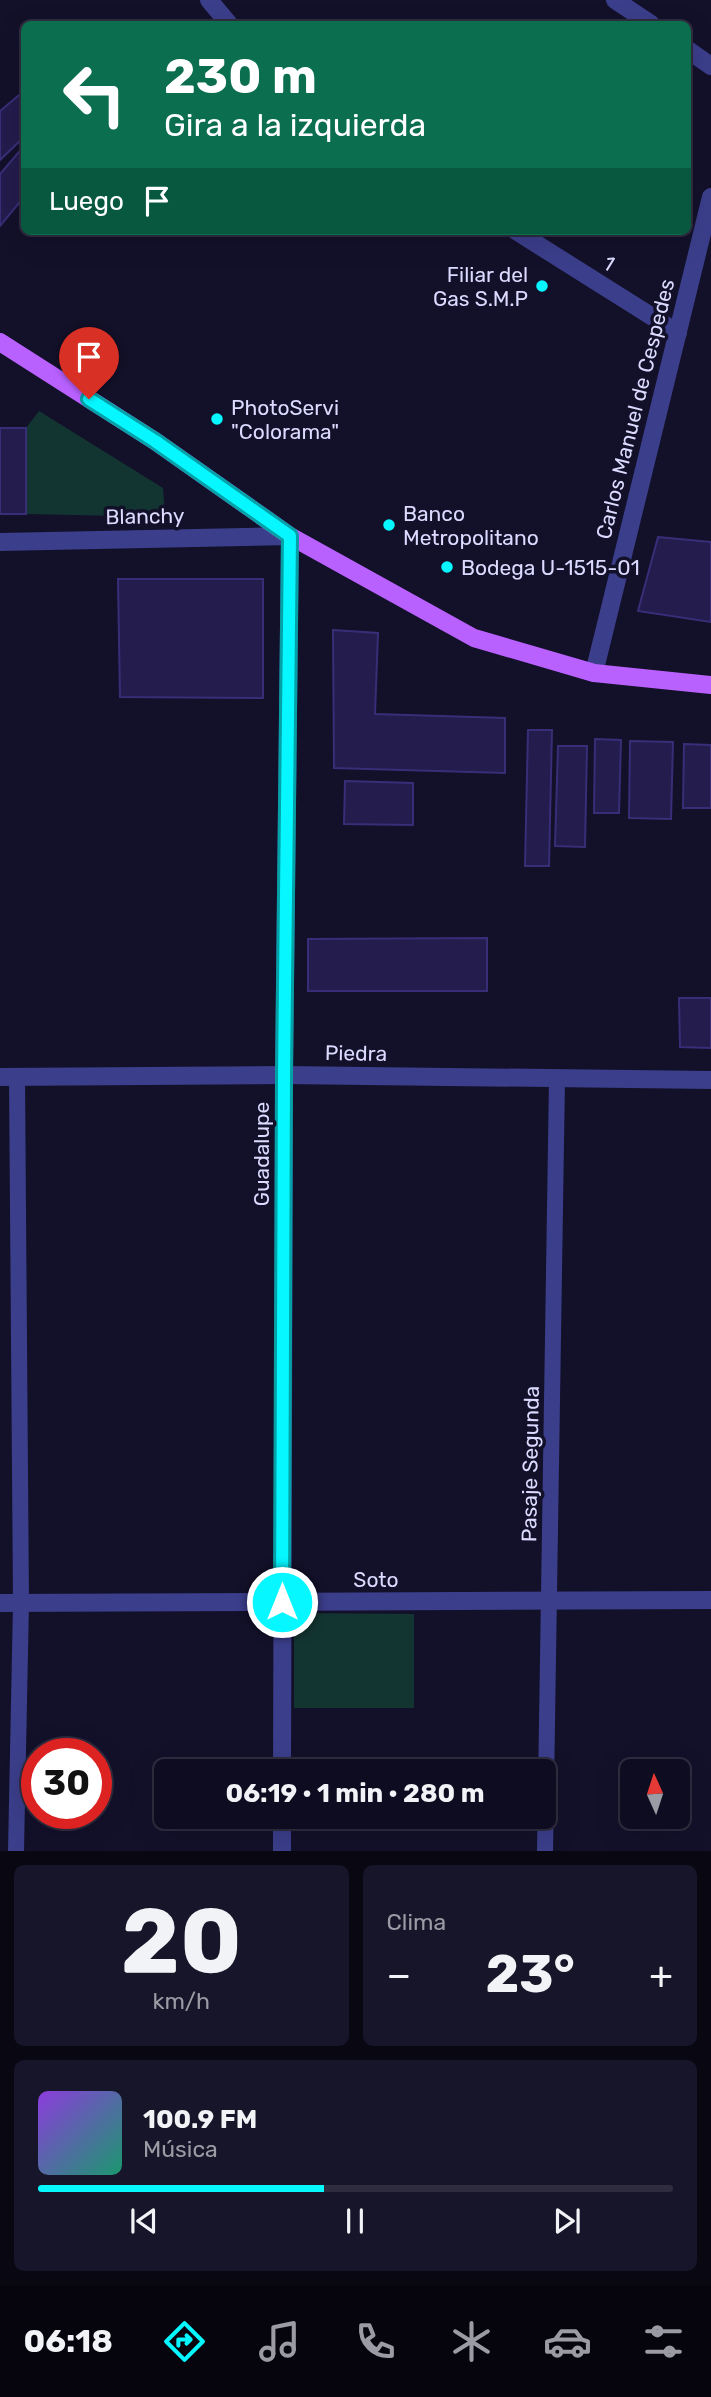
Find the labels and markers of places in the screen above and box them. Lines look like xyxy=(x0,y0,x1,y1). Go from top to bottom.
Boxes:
place label: Filiar del Gas S.M.P xyxy=(433,262,528,311)
marker: Filiar del Gas S.M.P xyxy=(534,278,550,294)
pin xyxy=(59,327,119,399)
place label: PhotoServi "Colorama" xyxy=(231,395,339,444)
marker: PhotoServi "Colorama" xyxy=(209,411,225,427)
place label: Banco Metropolitano xyxy=(403,501,539,550)
marker: Banco Metropolitano xyxy=(381,517,397,533)
place label: Bodega U-1515-01 xyxy=(461,555,640,580)
marker: Bodega U-1515-01 xyxy=(439,559,455,575)

